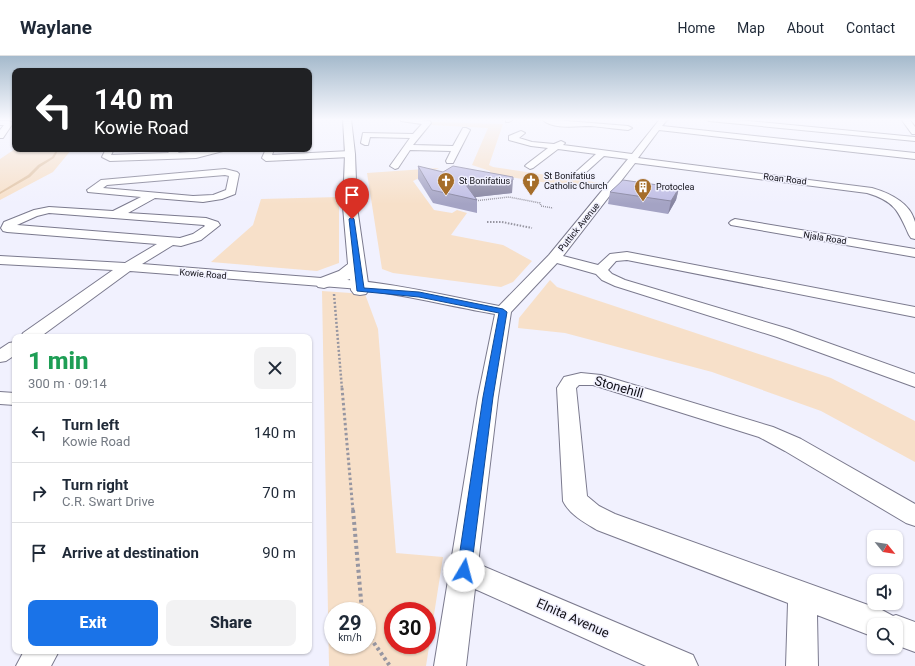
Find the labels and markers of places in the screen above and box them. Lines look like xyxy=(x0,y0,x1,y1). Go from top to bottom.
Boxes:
church icon: St Bonifatius xyxy=(436,171,456,196)
church icon: St Bonifatius Catholic Church xyxy=(521,171,541,196)
place label: St Bonifatius Catholic Church xyxy=(544,171,608,191)
place label: St Bonifatius xyxy=(459,176,511,186)
building icon: Protoclea xyxy=(633,177,653,202)
pin xyxy=(335,178,369,219)
place label: Protoclea xyxy=(656,182,694,192)

